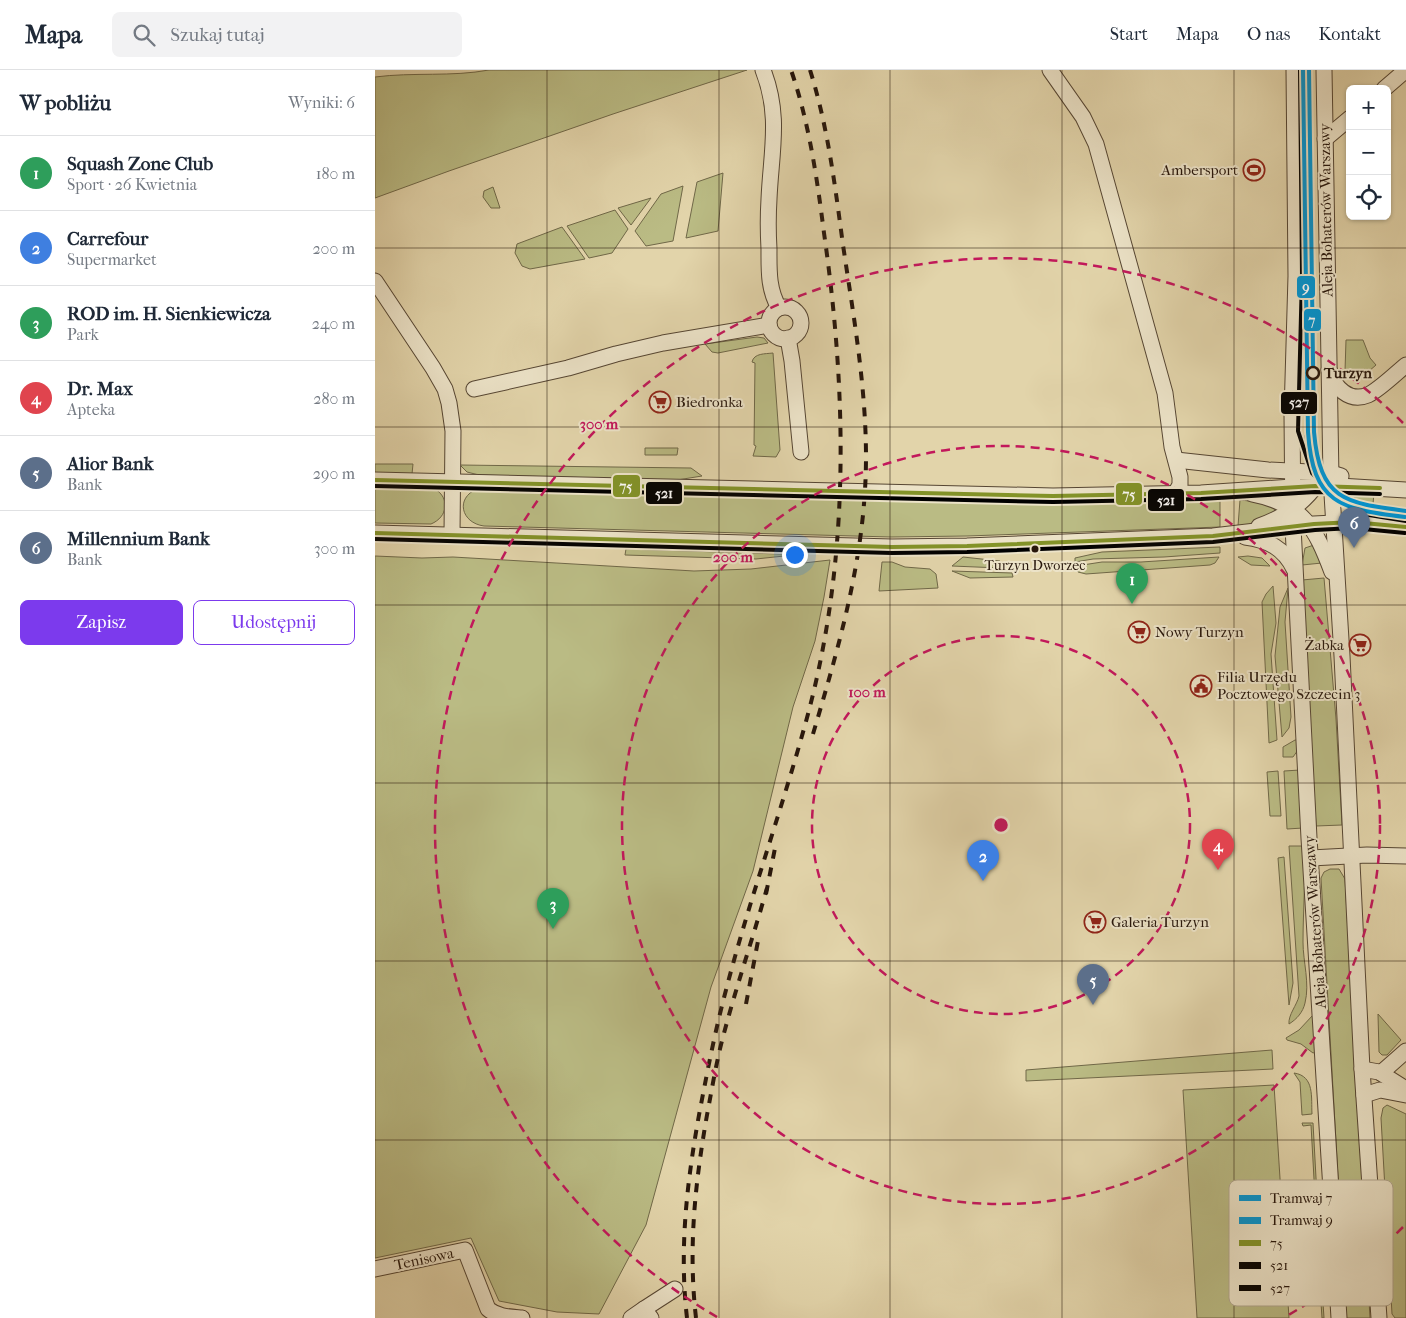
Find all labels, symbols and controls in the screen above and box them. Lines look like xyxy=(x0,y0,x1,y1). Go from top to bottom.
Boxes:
search box xyxy=(112,12,462,57)
text: Mapa xyxy=(25,21,82,49)
icon: search xyxy=(130,21,158,49)
text: Szukaj tutaj xyxy=(170,24,265,46)
text: Start xyxy=(1110,24,1148,45)
text: Mapa xyxy=(1176,24,1219,45)
text: O nas xyxy=(1247,24,1290,45)
text: Kontakt xyxy=(1318,24,1381,45)
map controls xyxy=(1346,85,1391,220)
button: + xyxy=(1346,85,1391,130)
text: W pobliżu xyxy=(20,91,111,115)
text: Wyniki: 6 xyxy=(288,93,355,112)
street label: Aleja Bohaterów Warszawy xyxy=(1315,122,1337,298)
button: − xyxy=(1346,130,1391,175)
text: Squash Zone Club xyxy=(67,153,213,175)
sports icon: Ambersport xyxy=(1242,158,1266,182)
place label: Ambersport xyxy=(1160,161,1239,179)
text: 1 xyxy=(33,164,39,183)
text: 180 m xyxy=(316,164,355,183)
text: Sport · 26 Kwietnia xyxy=(67,175,197,194)
button: locate xyxy=(1346,175,1391,220)
text: Carrefour xyxy=(67,228,148,250)
text: 2 xyxy=(32,239,40,258)
text: 200 m xyxy=(312,239,355,258)
text: Supermarket xyxy=(67,250,157,269)
line badge: 9 xyxy=(1296,275,1316,299)
text: 9 xyxy=(1301,279,1310,296)
text: ROD im. H. Sienkiewicza xyxy=(67,303,271,325)
line badge: 7 xyxy=(1303,308,1322,332)
text: 7 xyxy=(1308,312,1316,329)
text: 3 xyxy=(33,314,39,333)
text: 240 m xyxy=(312,314,355,333)
text: Park xyxy=(67,325,99,344)
place label: Turzyn xyxy=(1323,364,1372,382)
marker: Turzyn xyxy=(1306,366,1320,380)
text: Dr. Max xyxy=(67,378,133,400)
text: 4 xyxy=(31,389,41,408)
text: 280 m xyxy=(313,389,355,408)
supermarket icon: Biedronka xyxy=(648,390,672,414)
line badge: 527 xyxy=(1280,391,1318,415)
place label: Biedronka xyxy=(676,393,744,411)
text: 527 xyxy=(1289,394,1309,411)
text: Apteka xyxy=(67,400,115,419)
text: 300 m xyxy=(580,415,619,433)
text: Alior Bank xyxy=(67,453,154,475)
text: 5 xyxy=(33,464,39,483)
text: 290 m xyxy=(313,464,355,483)
line badge: 75 xyxy=(612,474,641,498)
text: Bank xyxy=(67,475,102,494)
text: 75 xyxy=(619,478,632,495)
line badge: 521 xyxy=(645,481,683,505)
line badge: 75 xyxy=(1115,482,1143,506)
text: 521 xyxy=(655,485,673,502)
text: 75 xyxy=(1122,486,1135,503)
line badge: 521 xyxy=(1147,488,1185,512)
text: 521 xyxy=(1157,492,1175,509)
pin: 6 xyxy=(1338,507,1370,548)
text: Millennium Bank xyxy=(67,528,210,550)
text: 6 xyxy=(32,539,40,558)
text: 300 m xyxy=(314,539,355,558)
your location xyxy=(782,542,808,568)
marker: Turzyn Dworzec xyxy=(1030,544,1040,554)
text: 200 m xyxy=(713,548,753,566)
text: Bank xyxy=(67,550,102,569)
place label: Turzyn Dworzec xyxy=(985,557,1085,574)
pin: 1 xyxy=(1116,563,1148,604)
button: Zapisz xyxy=(20,600,183,645)
button: Udostępnij xyxy=(193,600,355,645)
supermarket icon: Nowy Turzyn xyxy=(1127,620,1151,644)
place label: Nowy Turzyn xyxy=(1155,623,1244,641)
supermarket icon: Żabka xyxy=(1348,633,1372,657)
place label: Żabka xyxy=(1305,636,1345,654)
place label: Filia Urzędu Pocztowego Szczecin 3 xyxy=(1217,668,1361,703)
public building icon: Filia Urzędu Pocztowego Szczecin 3 xyxy=(1189,674,1213,698)
text: 100 m xyxy=(848,683,886,701)
centre of rings xyxy=(992,816,1010,834)
pin: 4 xyxy=(1202,829,1234,870)
street label: Aleja Bohaterów Warszawy xyxy=(1300,834,1330,1010)
pin: 2 xyxy=(967,840,999,881)
pin: 3 xyxy=(537,888,569,929)
supermarket icon: Galeria Turzyn xyxy=(1083,910,1107,934)
place label: Galeria Turzyn xyxy=(1111,913,1209,931)
pin: 5 xyxy=(1077,964,1109,1005)
legend xyxy=(1229,1180,1393,1306)
text: Tramwaj 7 xyxy=(1270,1190,1333,1207)
text: Tramwaj 9 xyxy=(1270,1212,1333,1229)
text: 75 xyxy=(1270,1235,1283,1252)
street label: Tenisowa xyxy=(393,1244,456,1274)
text: 521 xyxy=(1270,1257,1288,1274)
text: 527 xyxy=(1270,1280,1290,1297)

